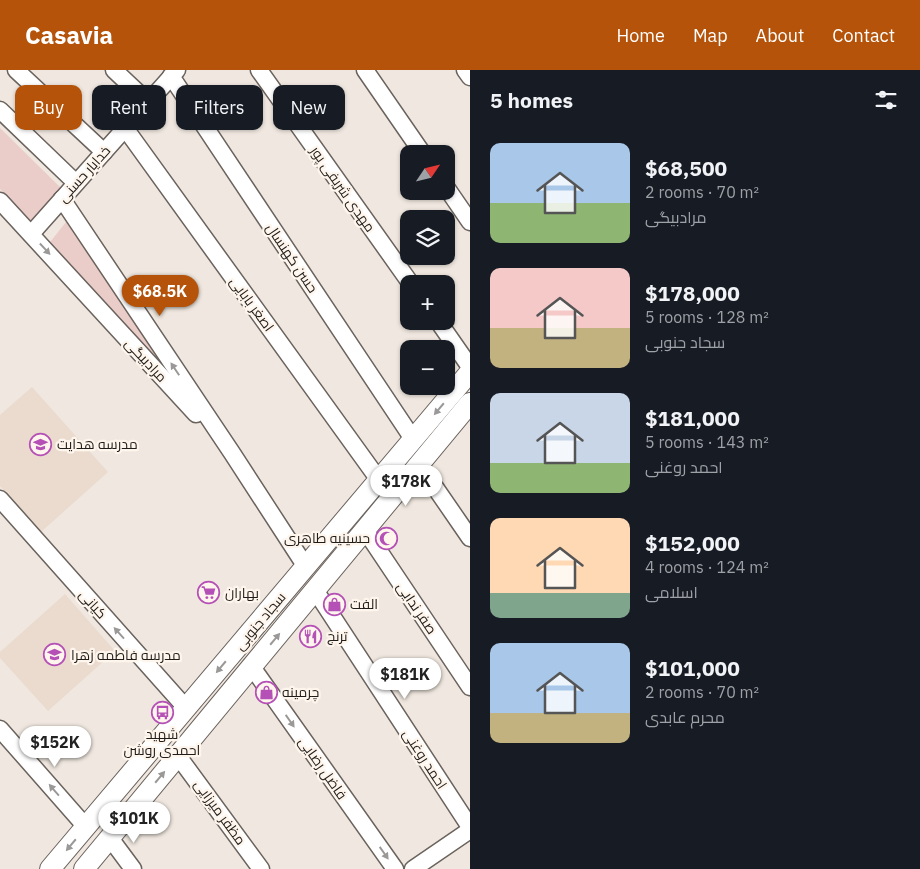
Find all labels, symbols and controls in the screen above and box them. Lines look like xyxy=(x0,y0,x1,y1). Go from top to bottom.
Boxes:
text: Casavia xyxy=(25,19,113,51)
text: Home xyxy=(617,24,665,47)
text: Map xyxy=(693,24,728,47)
text: About xyxy=(756,24,804,47)
text: Contact xyxy=(832,24,895,47)
chip: Buy xyxy=(15,85,82,130)
chip: Rent xyxy=(92,85,166,130)
chip: Filters xyxy=(176,85,263,130)
chip: New xyxy=(273,85,345,130)
text: 5 homes xyxy=(490,86,573,114)
icon: filters xyxy=(872,86,900,114)
street label: خدایار حسنی xyxy=(54,142,114,206)
street label: مهدی شریفی پور xyxy=(305,142,379,236)
north arrow xyxy=(400,145,455,200)
map controls xyxy=(400,145,455,395)
text: $68,500 xyxy=(645,154,727,182)
icon: home xyxy=(530,163,590,223)
text: 2 rooms · 70 m² xyxy=(645,182,759,202)
text: مرادبیگی xyxy=(645,207,707,227)
button: layers xyxy=(400,210,455,265)
street label: حسن کهنسال xyxy=(262,220,322,296)
one-way arrow xyxy=(39,243,51,255)
street label: اصغر بابایی xyxy=(226,273,278,335)
pin: $68.5K xyxy=(119,274,201,317)
button: + xyxy=(400,275,455,330)
text: $178,000 xyxy=(645,279,740,307)
text: $68.5K xyxy=(133,281,187,301)
icon: home xyxy=(530,288,590,348)
text: 5 rooms · 128 m² xyxy=(645,307,769,327)
text: سجاد جنوبی xyxy=(645,332,725,352)
street label: مرادبیگی xyxy=(121,334,171,386)
button: − xyxy=(400,340,455,395)
one-way arrow xyxy=(171,362,180,376)
one-way arrow xyxy=(433,403,444,416)
text: $181,000 xyxy=(645,404,740,432)
icon: home xyxy=(530,413,590,473)
school or university icon: مدرسه هدایت xyxy=(29,432,53,456)
text: 5 rooms · 143 m² xyxy=(645,432,769,452)
place label: مدرسه هدایت xyxy=(57,435,138,453)
text: احمد روغنی xyxy=(645,457,723,477)
pin: $178K xyxy=(371,464,441,507)
text: $178K xyxy=(381,471,431,491)
mosque icon: حسینیه طاهری xyxy=(374,526,398,550)
place label: حسینیه طاهری xyxy=(284,529,370,547)
text: $152,000 xyxy=(645,529,740,557)
icon: home xyxy=(530,538,590,598)
text: 4 rooms · 124 m² xyxy=(645,557,769,577)
street label: صفر ندایی xyxy=(393,578,441,638)
supermarket icon: بهاران xyxy=(197,581,221,605)
text: اسلامی xyxy=(645,582,698,602)
place label: بهاران xyxy=(225,584,259,602)
street label: کیانی xyxy=(75,586,111,622)
street label: سجاد جنوبی xyxy=(231,588,289,654)
shop icon: الفت xyxy=(322,592,346,616)
place label: الفت xyxy=(350,595,378,613)
restaurant icon: ترنج xyxy=(299,624,323,648)
one-way arrow xyxy=(113,627,125,639)
place label: ترنج xyxy=(327,627,348,645)
one-way arrow xyxy=(269,632,280,645)
school or university icon: مدرسه فاطمه زهرا xyxy=(43,643,67,667)
place label: مدرسه فاطمه زهرا xyxy=(71,646,181,664)
text: $101,000 xyxy=(645,654,740,682)
pin: $181K xyxy=(370,658,440,700)
one-way arrow xyxy=(215,661,226,674)
icon: home xyxy=(530,663,590,723)
text: $181K xyxy=(380,664,430,684)
shop icon: چرمینه xyxy=(254,680,278,704)
text: 2 rooms · 70 m² xyxy=(645,682,759,702)
place label: چرمینه xyxy=(282,683,319,702)
bus stop icon: شهید احمدی روشن xyxy=(150,700,174,724)
text: محرم عابدی xyxy=(645,707,725,727)
one-way arrow xyxy=(285,714,295,728)
place label: شهید احمدی روشن xyxy=(124,725,200,759)
pin: $152K xyxy=(20,726,90,768)
street label: احمد روغنی xyxy=(399,726,451,792)
text: $152K xyxy=(30,732,80,752)
street label: فاضل رضایی xyxy=(295,733,351,803)
one-way arrow xyxy=(154,772,166,784)
street label: مظفر میرزایی xyxy=(190,776,250,848)
one-way arrow xyxy=(48,784,59,797)
pin: $101K xyxy=(99,802,169,844)
text: $101K xyxy=(109,808,159,828)
one-way arrow xyxy=(65,838,76,851)
one-way arrow xyxy=(379,846,389,860)

